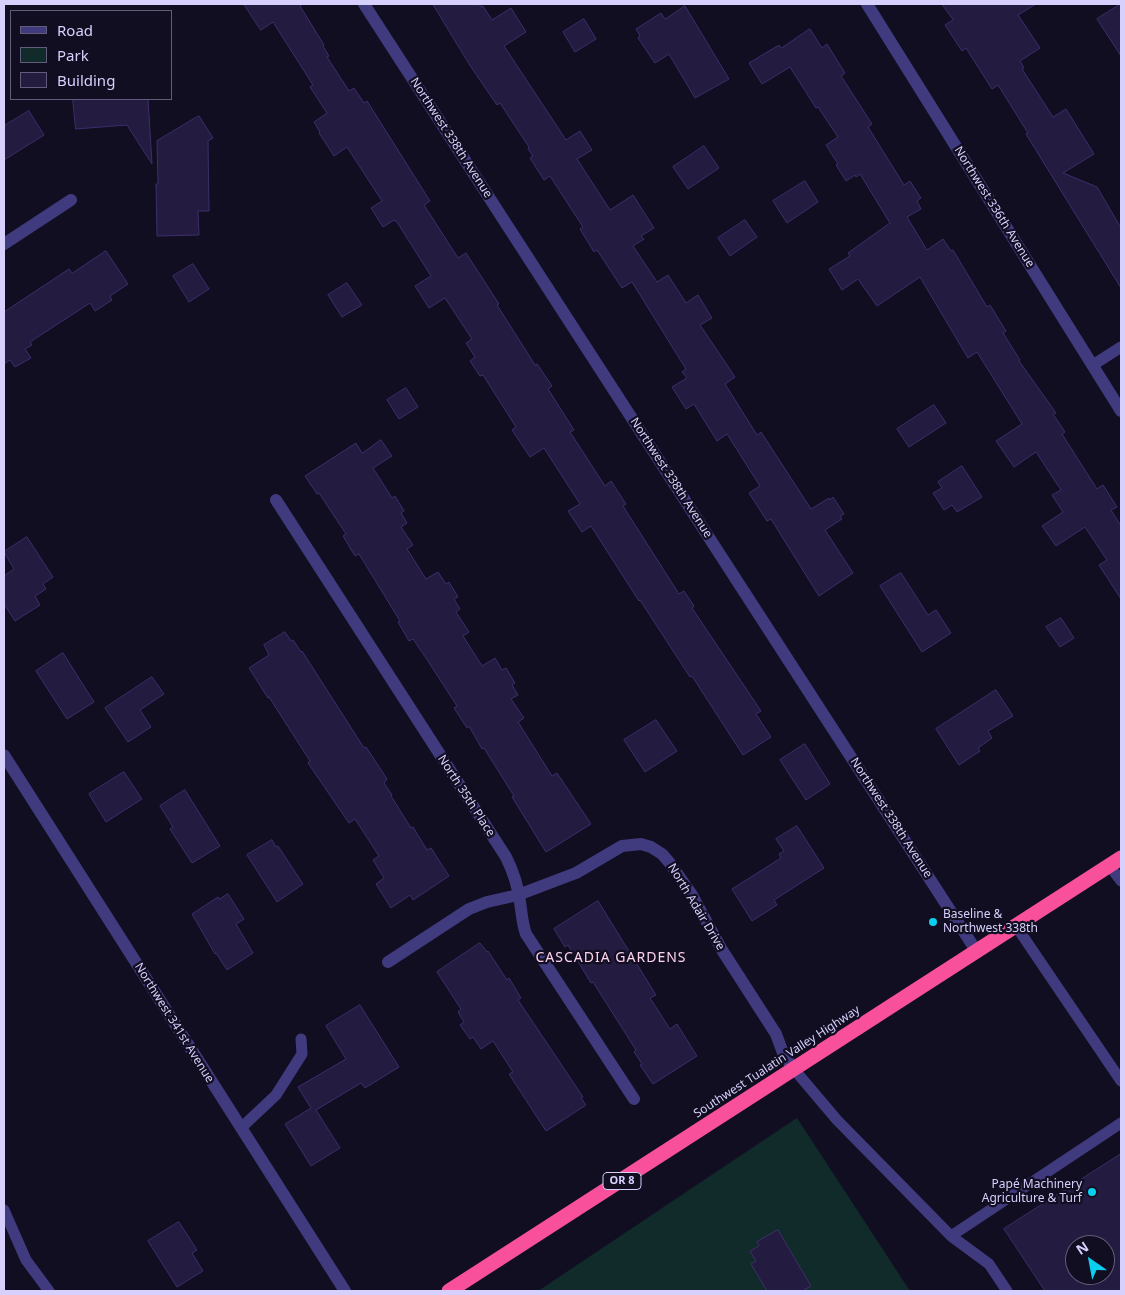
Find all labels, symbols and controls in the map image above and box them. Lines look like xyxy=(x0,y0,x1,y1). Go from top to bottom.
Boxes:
legend xyxy=(10,10,172,100)
text: Road xyxy=(57,20,93,40)
text: Park xyxy=(57,45,89,65)
text: Building xyxy=(57,70,115,90)
street label: Northwest 338th Avenue xyxy=(407,75,495,201)
street label: Northwest 336th Avenue xyxy=(951,144,1037,270)
street label: Northwest 338th Avenue xyxy=(627,415,715,541)
street label: North 35th Place xyxy=(434,752,498,840)
street label: Northwest 338th Avenue xyxy=(847,755,935,881)
street label: North Adair Drive xyxy=(664,861,728,953)
place label: Baseline & Northwest 338th xyxy=(943,908,1038,936)
marker: Baseline & Northwest 338th xyxy=(927,916,939,928)
district label: CASCADIA GARDENS xyxy=(533,950,689,966)
street label: Northwest 341st Avenue xyxy=(131,960,217,1086)
street label: Southwest Tualatin Valley Highway xyxy=(691,1003,863,1121)
road number: OR 8 xyxy=(603,1172,641,1190)
place label: Papé Machinery Agriculture & Turf xyxy=(982,1178,1082,1206)
marker: Papé Machinery Agriculture & Turf xyxy=(1086,1186,1098,1198)
north arrow xyxy=(1065,1235,1115,1285)
text: N xyxy=(1072,1237,1092,1259)

